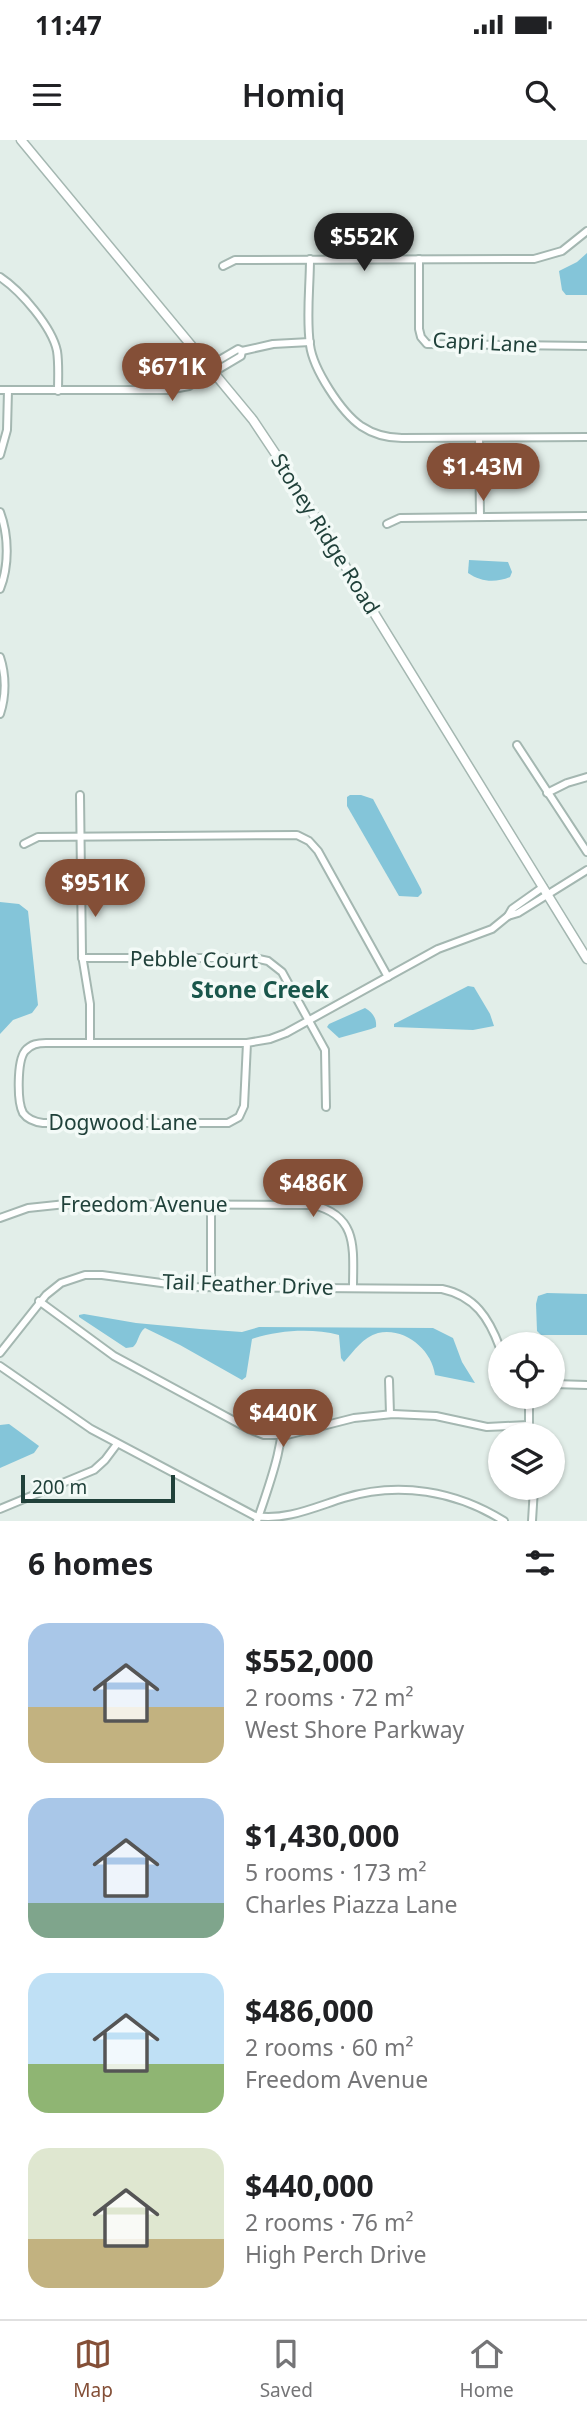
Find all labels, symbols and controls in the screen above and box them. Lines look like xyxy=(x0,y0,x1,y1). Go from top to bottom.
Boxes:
text: 11:47 xyxy=(35,7,102,43)
text: Homiq xyxy=(242,73,345,116)
icon: menu xyxy=(28,76,66,114)
icon: search xyxy=(521,76,559,114)
pin: $552K xyxy=(315,214,413,273)
text: $552K xyxy=(330,220,398,252)
street label: Capri Lane xyxy=(432,325,538,359)
pin: $671K xyxy=(123,344,221,403)
text: $671K xyxy=(138,350,206,382)
pin: $1.43M xyxy=(426,444,540,503)
street label: Stoney Ridge Road xyxy=(265,448,387,619)
text: $1.43M xyxy=(443,450,523,482)
pin: $951K xyxy=(46,860,144,919)
text: $951K xyxy=(61,866,129,898)
street label: Pebble Court xyxy=(130,944,259,974)
district label: Stone Creek xyxy=(191,973,330,1005)
street label: Dogwood Lane xyxy=(49,1108,197,1136)
pin: $486K xyxy=(264,1160,362,1219)
text: $486K xyxy=(279,1166,347,1198)
street label: Freedom Avenue xyxy=(60,1190,228,1218)
street label: Tail Feather Drive xyxy=(162,1267,334,1301)
map controls xyxy=(488,1332,565,1500)
button: locate xyxy=(488,1332,565,1409)
pin: $440K xyxy=(234,1390,332,1449)
text: $440K xyxy=(249,1396,317,1428)
button: layers xyxy=(488,1423,565,1500)
scale bar xyxy=(21,1472,175,1504)
text: 200 m xyxy=(32,1474,87,1500)
text: 6 homes xyxy=(28,1543,153,1584)
icon: filters xyxy=(521,1544,559,1582)
text: $552,000 xyxy=(245,1640,374,1681)
icon: home xyxy=(84,1651,168,1735)
text: 2 rooms · 72 m² xyxy=(245,1681,414,1713)
text: West Shore Parkway xyxy=(245,1713,464,1745)
text: $1,430,000 xyxy=(245,1815,399,1856)
icon: home xyxy=(84,1826,168,1910)
text: 5 rooms · 173 m² xyxy=(245,1856,427,1888)
text: Charles Piazza Lane xyxy=(245,1888,457,1920)
text: $486,000 xyxy=(245,1990,374,2031)
icon: home xyxy=(84,2001,168,2085)
text: 2 rooms · 60 m² xyxy=(245,2031,414,2063)
text: Freedom Avenue xyxy=(245,2063,428,2095)
text: $440,000 xyxy=(245,2165,374,2206)
icon: home xyxy=(84,2176,168,2260)
text: 2 rooms · 76 m² xyxy=(245,2206,414,2238)
text: High Perch Drive xyxy=(245,2238,426,2270)
tab: Map xyxy=(73,2335,113,2403)
tab: Saved xyxy=(260,2335,313,2403)
tab: Home xyxy=(460,2335,514,2403)

